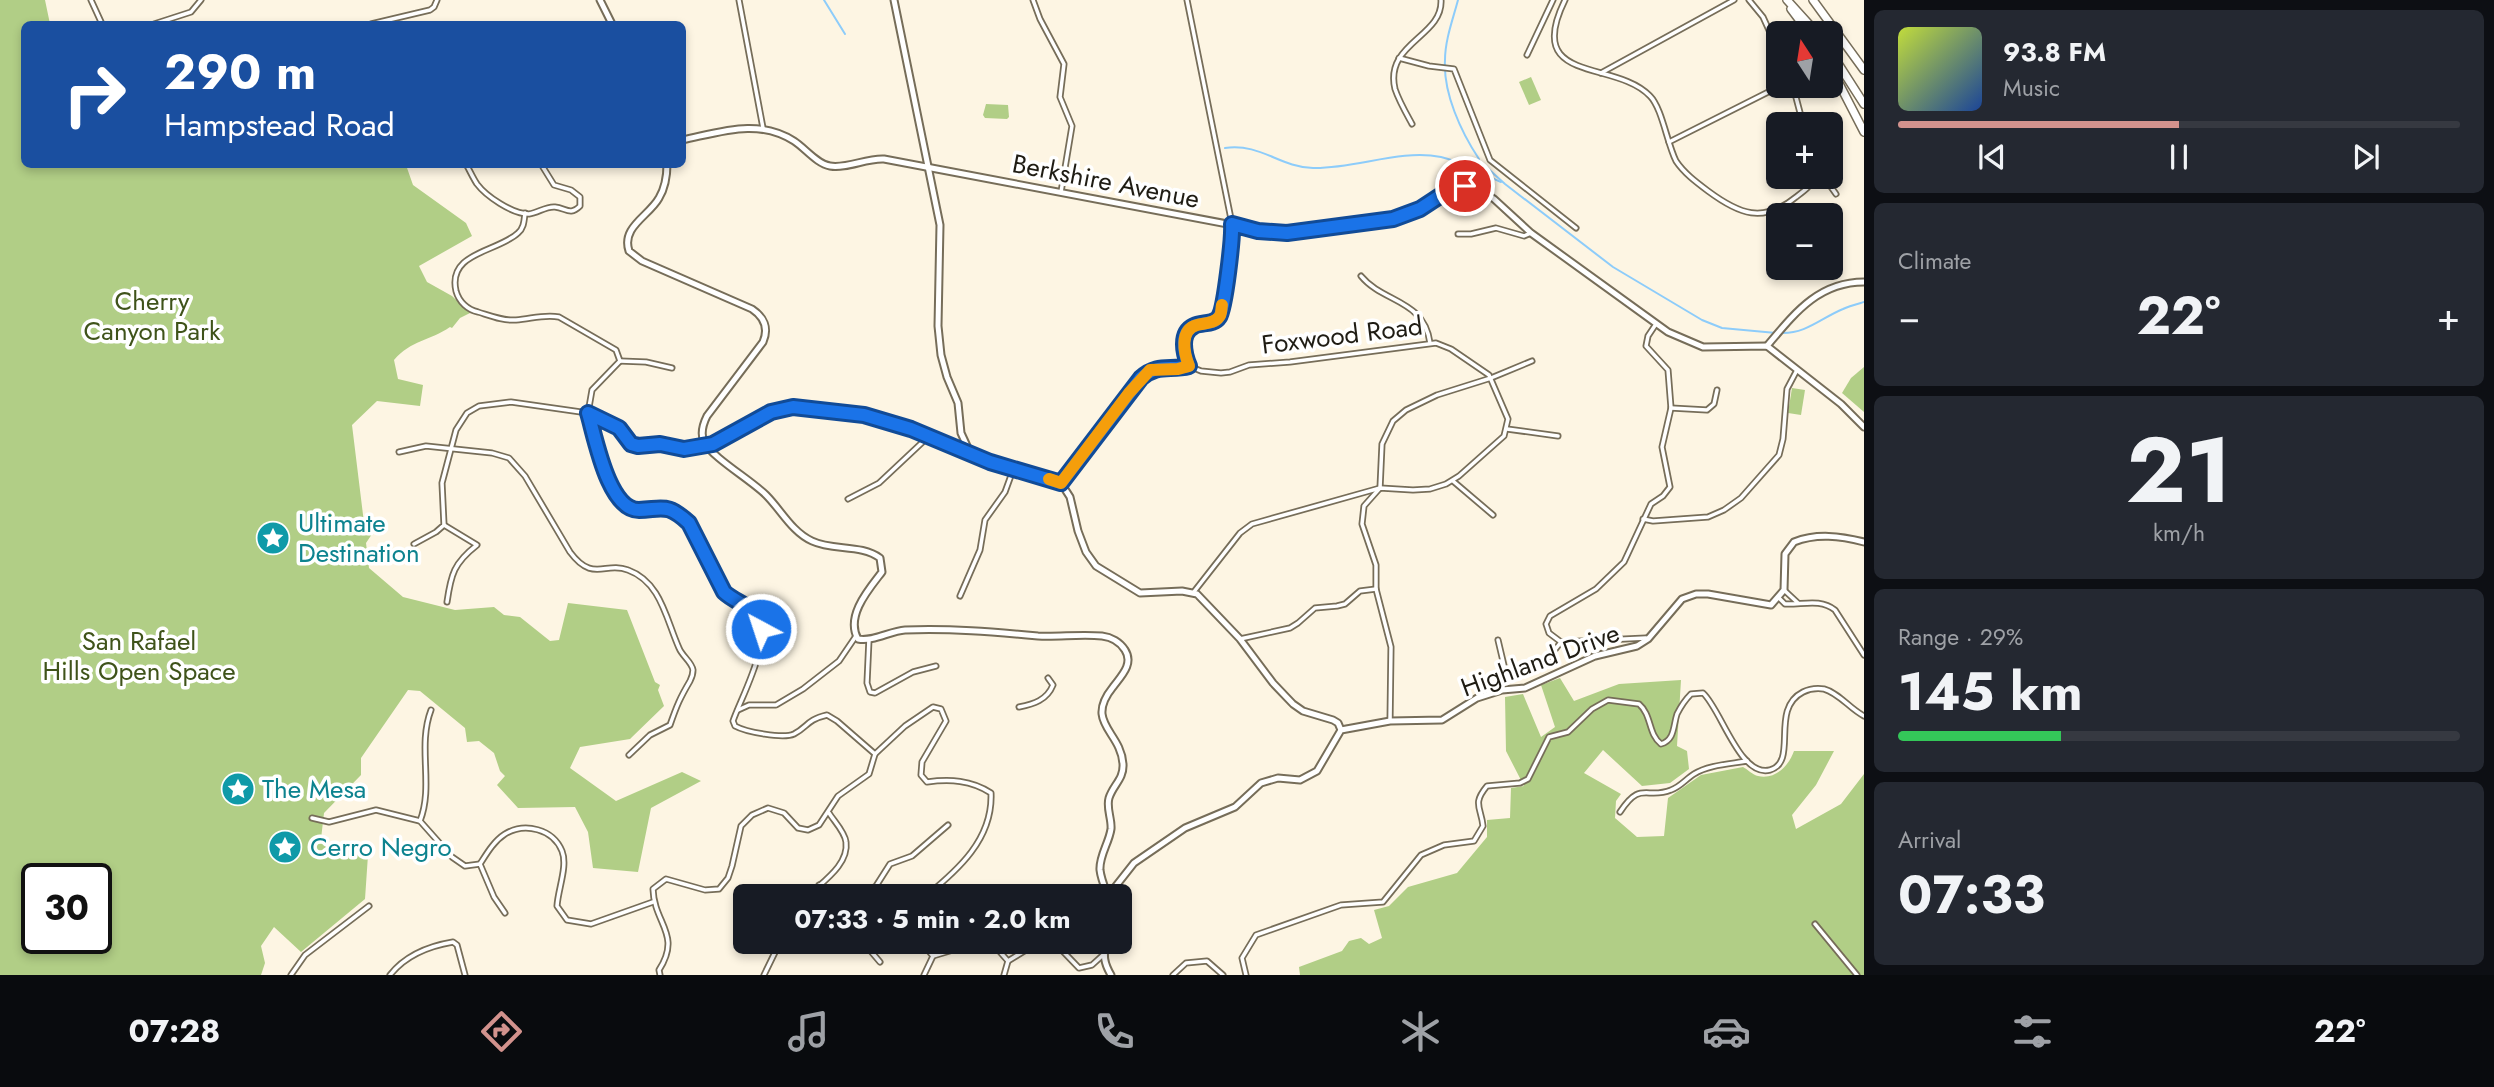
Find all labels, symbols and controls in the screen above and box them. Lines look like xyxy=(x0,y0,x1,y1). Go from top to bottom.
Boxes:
north arrow xyxy=(1766,21,1843,98)
map controls xyxy=(1766,21,1843,280)
text: 93.8 FM xyxy=(2003,33,2106,71)
text: 290 m xyxy=(164,37,316,107)
icon: right xyxy=(49,49,140,140)
text: Music xyxy=(2003,71,2060,105)
text: Hampstead Road xyxy=(164,102,395,148)
button: + xyxy=(1766,112,1843,189)
icon: previous xyxy=(1973,138,2011,176)
icon: pause xyxy=(2160,138,2198,176)
icon: next xyxy=(2347,138,2385,176)
street label: Berkshire Avenue xyxy=(1009,144,1203,218)
pin xyxy=(1435,156,1495,216)
icon: arrive xyxy=(1446,167,1484,205)
button: − xyxy=(1766,203,1843,280)
text: Climate xyxy=(1898,244,1971,278)
text: 22° xyxy=(2137,278,2220,354)
park label: Cherry Canyon Park xyxy=(84,282,221,350)
text: − xyxy=(1898,289,1920,344)
text: + xyxy=(2437,289,2460,344)
street label: Foxwood Road xyxy=(1259,306,1425,364)
text: 21 xyxy=(2126,405,2232,536)
place label: Ultimate Destination xyxy=(298,504,420,572)
text: km/h xyxy=(2153,516,2205,550)
place icon: Ultimate Destination xyxy=(254,519,292,557)
position arrow xyxy=(724,592,798,666)
street label: Highland Drive xyxy=(1455,614,1625,706)
text: Range · 29% xyxy=(1898,620,2023,654)
park label: San Rafael Hills Open Space xyxy=(42,622,236,690)
text: 145 km xyxy=(1898,654,2083,730)
place icon: The Mesa xyxy=(219,770,257,808)
place label: The Mesa xyxy=(262,770,366,808)
text: Arrival xyxy=(1898,823,1961,857)
place icon: Cerro Negro xyxy=(266,828,304,866)
place label: Cerro Negro xyxy=(310,828,452,866)
text: 07:33 xyxy=(1898,857,2045,933)
speed limit sign: 30 xyxy=(21,863,112,954)
text: 07:33 · 5 min · 2.0 km xyxy=(794,900,1071,938)
icon: directions xyxy=(477,1007,526,1056)
icon: music xyxy=(784,1007,833,1056)
icon: phone xyxy=(1090,1007,1139,1056)
icon: climate xyxy=(1396,1007,1445,1056)
icon: car xyxy=(1702,1007,1751,1056)
icon: filters xyxy=(2008,1007,2057,1056)
text: 07:28 xyxy=(129,1008,220,1054)
text: 22° xyxy=(2314,1008,2365,1054)

